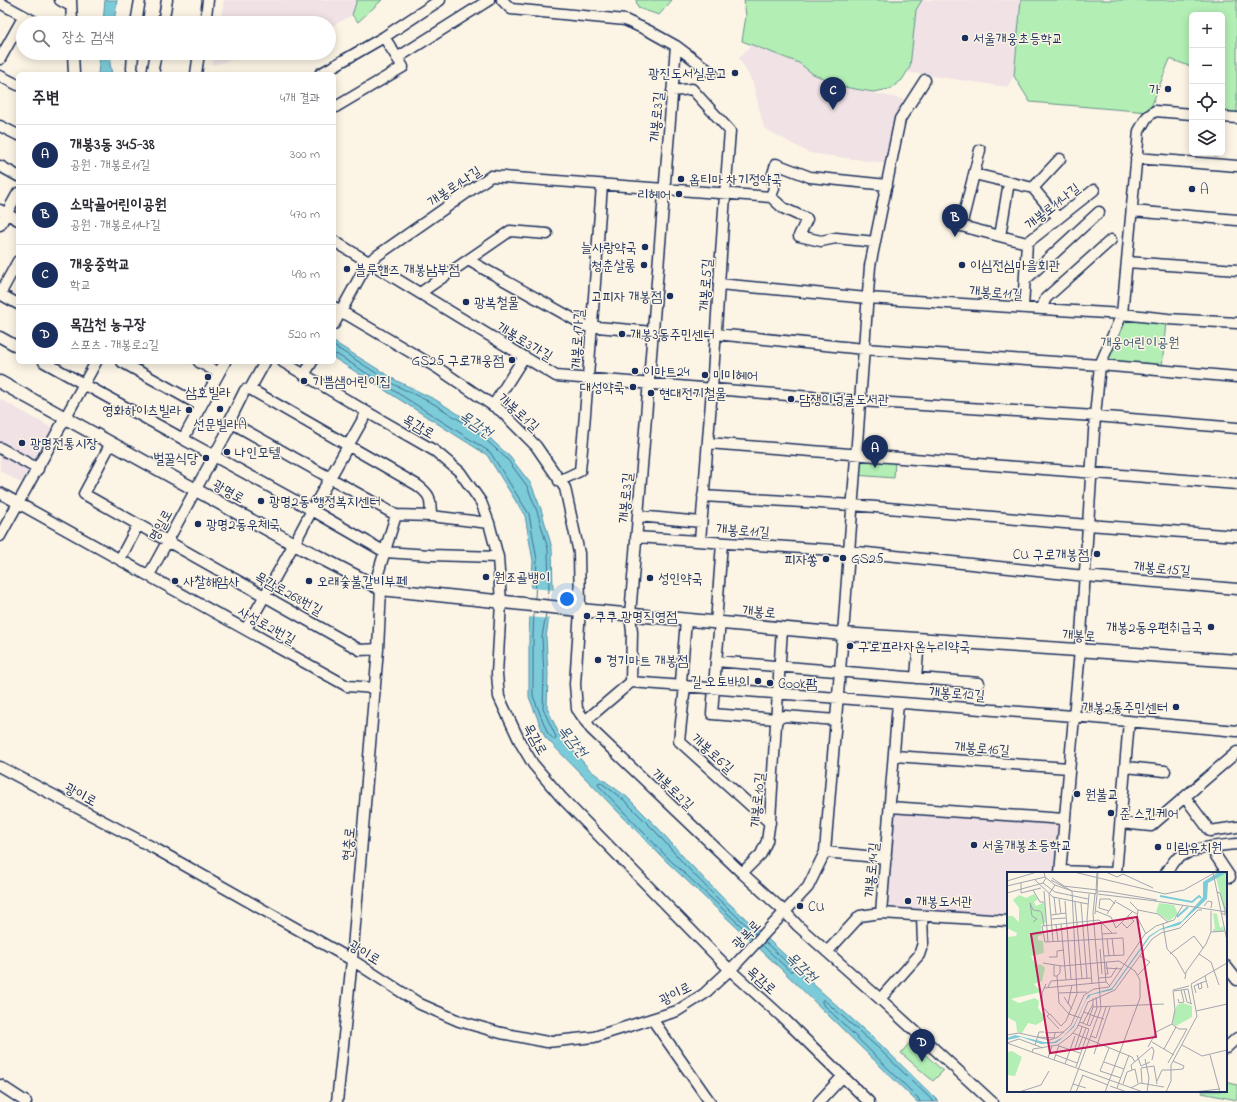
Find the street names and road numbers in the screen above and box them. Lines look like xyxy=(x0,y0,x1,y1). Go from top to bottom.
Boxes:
street label: 개봉로3길 xyxy=(645,90,670,143)
street label: 개봉로1나길 xyxy=(424,161,487,213)
street label: 개봉로11나길 xyxy=(1021,178,1086,236)
street label: 개봉로5길 xyxy=(694,257,719,312)
street label: 개봉로11길 xyxy=(968,281,1024,306)
street label: 개봉로1가길 xyxy=(566,307,591,370)
street label: 개봉로3가길 xyxy=(492,317,557,368)
street label: 개봉로1길 xyxy=(493,389,544,438)
street label: 목감로 xyxy=(398,410,438,445)
street label: 개봉로3길 xyxy=(614,471,639,524)
street label: 광명로 xyxy=(208,475,248,510)
street label: 명일로 xyxy=(144,506,179,546)
street label: 개봉로11길 xyxy=(715,519,771,544)
street label: 개봉로15길 xyxy=(1132,557,1192,583)
street label: 목감로268번길 xyxy=(251,567,327,622)
street label: 개봉로 xyxy=(741,601,777,624)
street label: 사성로2번길 xyxy=(234,602,300,651)
street label: 개봉로 xyxy=(1061,625,1096,648)
street label: 개봉로12길 xyxy=(928,682,987,707)
street label: 목감로 xyxy=(517,720,552,760)
street label: 개봉로6길 xyxy=(686,729,739,780)
street label: 개봉로16길 xyxy=(953,737,1011,762)
street label: 개봉로2길 xyxy=(646,764,698,816)
street label: 개봉로10길 xyxy=(746,771,771,829)
street label: 광이로 xyxy=(60,778,100,813)
street label: 현충로 xyxy=(338,826,361,862)
street label: 개봉로14길 xyxy=(860,841,885,899)
street label: 광복로 xyxy=(728,916,766,954)
street label: 광이로 xyxy=(344,936,384,971)
street label: 목감로 xyxy=(741,962,781,1000)
street label: 광이로 xyxy=(656,977,696,1011)

